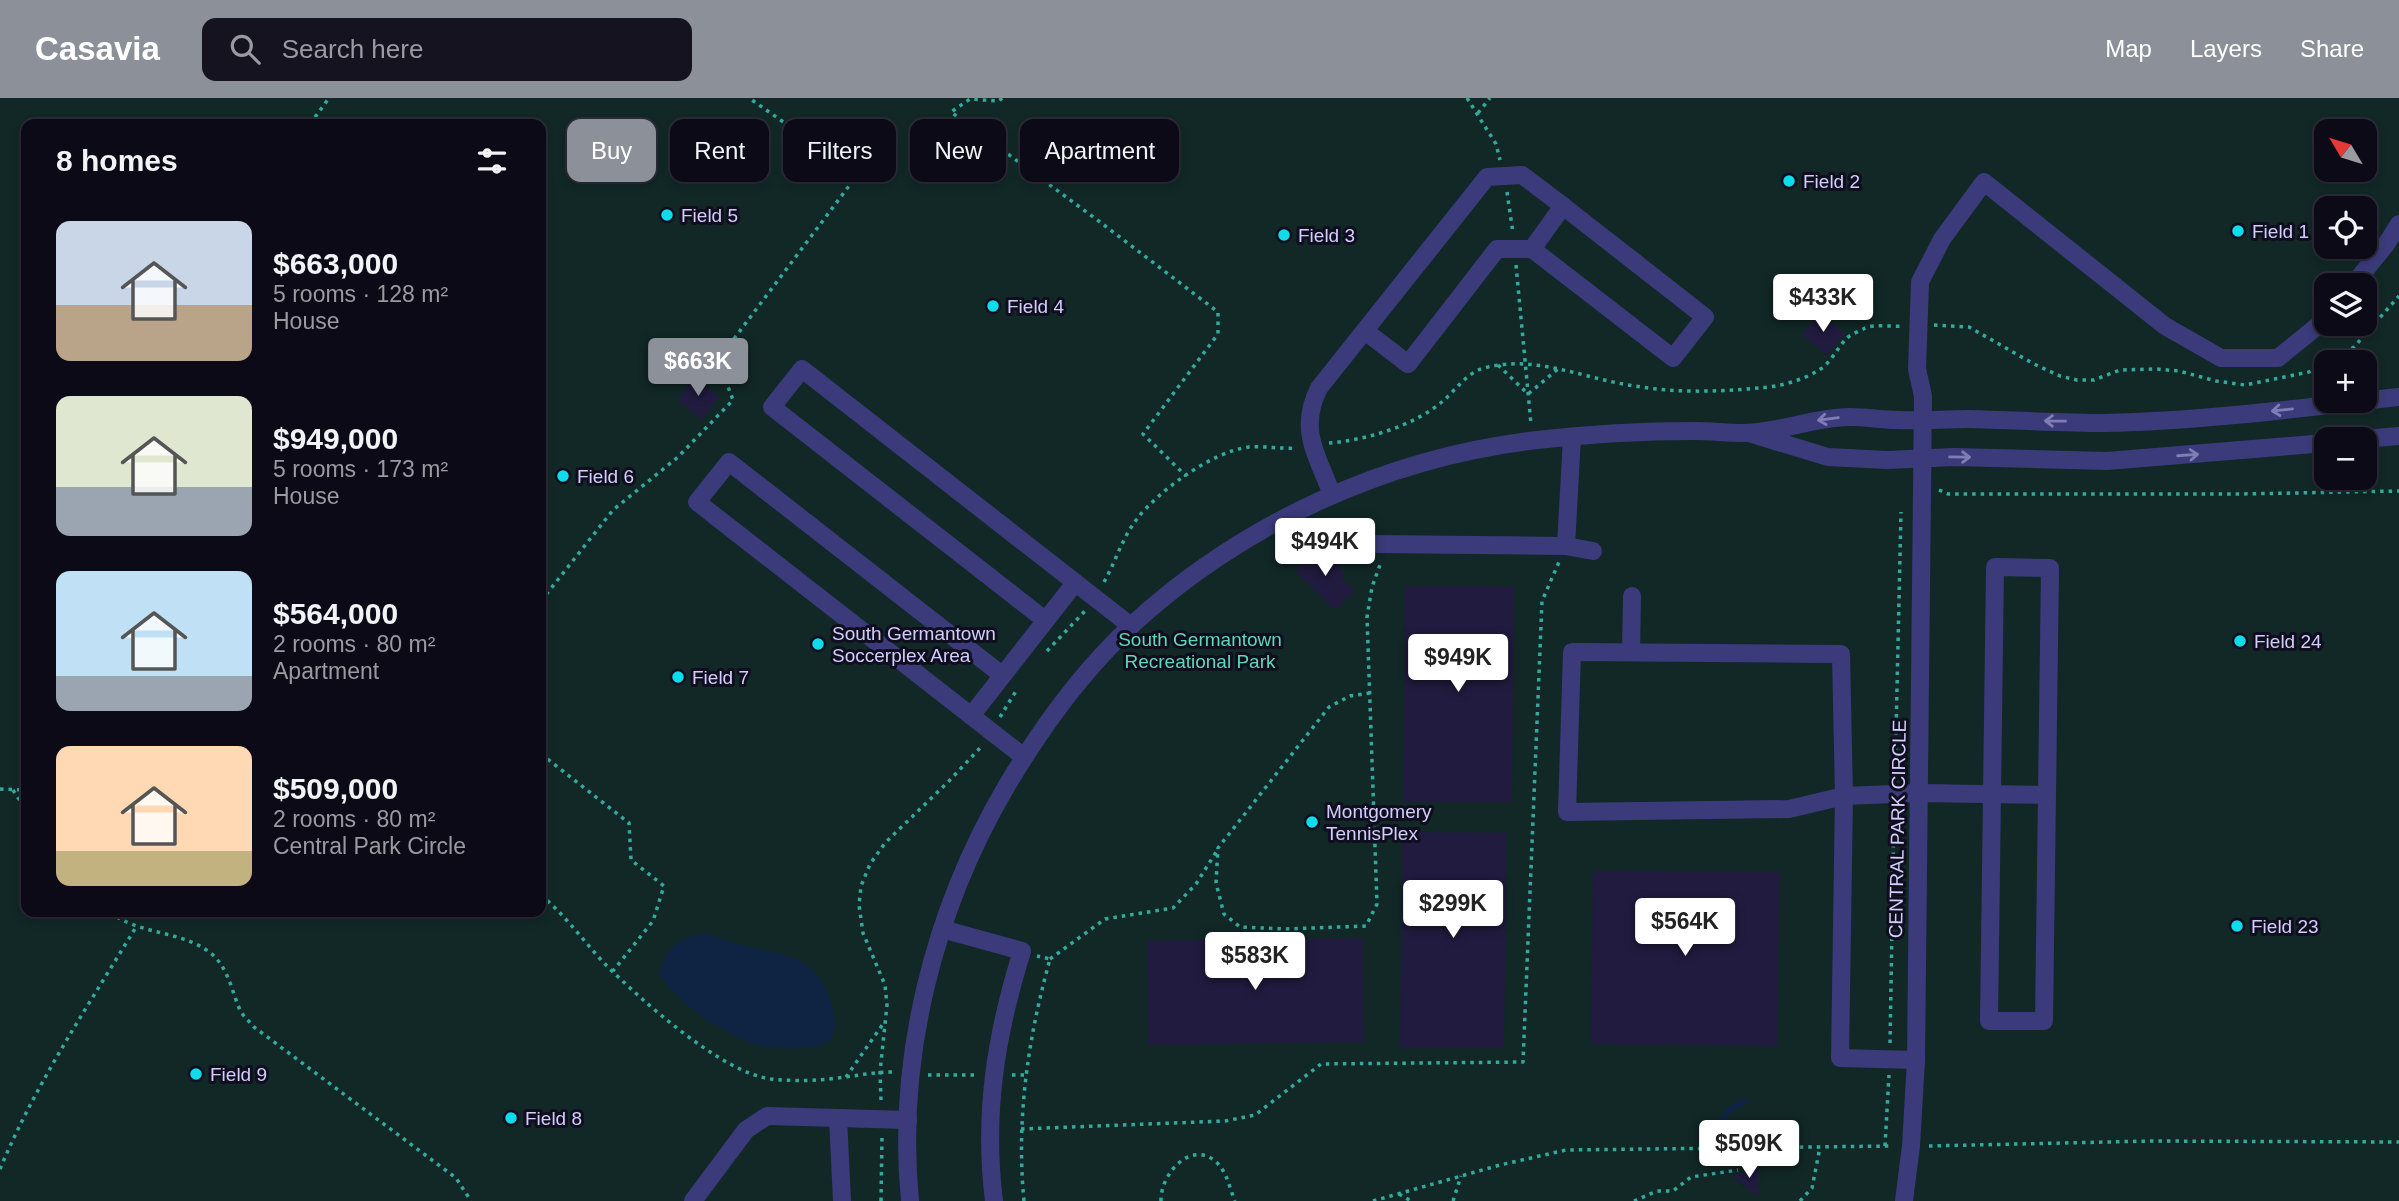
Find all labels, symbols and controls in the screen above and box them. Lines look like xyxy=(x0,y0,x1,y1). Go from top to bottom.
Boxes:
search box xyxy=(202,18,692,81)
text: Casavia xyxy=(35,30,160,67)
icon: search xyxy=(226,30,264,68)
text: Search here xyxy=(282,34,423,64)
text: Map xyxy=(2105,35,2152,62)
text: Layers xyxy=(2190,35,2262,62)
text: Share xyxy=(2300,35,2364,62)
chip: Buy xyxy=(567,119,656,182)
chip: Rent xyxy=(670,119,769,182)
chip: Filters xyxy=(783,119,896,182)
chip: New xyxy=(910,119,1006,182)
chip: Apartment xyxy=(1020,119,1179,182)
north arrow xyxy=(2314,119,2376,182)
map controls xyxy=(2314,119,2377,490)
icon: filters xyxy=(473,142,511,180)
text: 8 homes xyxy=(56,144,178,177)
place label: Field 2 xyxy=(1803,171,1860,192)
marker: Field 2 xyxy=(1781,173,1797,189)
button: locate xyxy=(2314,196,2377,259)
place label: Field 5 xyxy=(681,205,738,226)
marker: Field 5 xyxy=(659,207,675,223)
place label: Field 1 xyxy=(2252,221,2309,242)
marker: Field 1 xyxy=(2230,223,2246,239)
place label: Field 3 xyxy=(1298,225,1355,246)
marker: Field 3 xyxy=(1276,227,1292,243)
text: $663,000 xyxy=(273,247,398,280)
icon: home xyxy=(112,249,196,333)
button: layers xyxy=(2314,273,2377,336)
pin: $433K xyxy=(1774,274,1872,334)
text: 5 rooms · 128 m² xyxy=(273,281,448,307)
text: $433K xyxy=(1789,284,1857,310)
place label: Field 4 xyxy=(1007,296,1064,317)
marker: Field 4 xyxy=(985,298,1001,314)
text: House xyxy=(273,308,339,334)
pin: $663K xyxy=(649,338,747,398)
text: $663K xyxy=(664,348,732,374)
button: + xyxy=(2314,350,2377,413)
one-way arrow xyxy=(2272,403,2294,416)
one-way arrow xyxy=(1817,413,1840,426)
one-way arrow xyxy=(2044,415,2067,428)
text: $949,000 xyxy=(273,422,398,455)
icon: home xyxy=(112,424,196,508)
button: − xyxy=(2314,427,2377,490)
one-way arrow xyxy=(2176,448,2198,461)
one-way arrow xyxy=(1949,450,1972,464)
text: 5 rooms · 173 m² xyxy=(273,456,448,482)
place label: Field 6 xyxy=(577,466,634,487)
marker: Field 6 xyxy=(555,468,571,484)
text: House xyxy=(273,483,339,509)
pin: $494K xyxy=(1276,518,1374,578)
text: $494K xyxy=(1291,528,1359,554)
text: $564,000 xyxy=(273,597,398,630)
icon: home xyxy=(112,599,196,683)
place label: South Germantown Soccerplex Area xyxy=(832,623,996,666)
park label: South Germantown Recreational Park xyxy=(1118,629,1282,672)
text: 2 rooms · 80 m² xyxy=(273,631,435,657)
place label: Field 24 xyxy=(2254,631,2322,652)
marker: Field 24 xyxy=(2232,633,2248,649)
pin: $949K xyxy=(1409,634,1507,694)
marker: South Germantown Soccerplex Area xyxy=(810,636,826,652)
text: $949K xyxy=(1424,644,1492,670)
text: Apartment xyxy=(273,658,379,684)
place label: Field 7 xyxy=(692,667,749,688)
marker: Field 7 xyxy=(670,669,686,685)
street label: CENTRAL PARK CIRCLE xyxy=(1885,720,1910,938)
text: $509,000 xyxy=(273,772,398,805)
icon: home xyxy=(112,774,196,858)
place label: Montgomery TennisPlex xyxy=(1326,801,1432,844)
text: 2 rooms · 80 m² xyxy=(273,806,435,832)
marker: Montgomery TennisPlex xyxy=(1304,814,1320,830)
text: Central Park Circle xyxy=(273,833,466,859)
pin: $299K xyxy=(1404,880,1502,940)
text: $299K xyxy=(1419,890,1487,916)
pin: $564K xyxy=(1636,898,1734,958)
text: $564K xyxy=(1651,908,1719,934)
place label: Field 23 xyxy=(2251,916,2319,937)
marker: Field 23 xyxy=(2229,918,2245,934)
pin: $583K xyxy=(1206,932,1304,992)
text: $583K xyxy=(1221,942,1289,968)
place label: Field 9 xyxy=(210,1064,267,1085)
marker: Field 9 xyxy=(188,1066,204,1082)
place label: Field 8 xyxy=(525,1108,582,1129)
marker: Field 8 xyxy=(503,1110,519,1126)
pin: $509K xyxy=(1700,1121,1798,1180)
text: $509K xyxy=(1715,1130,1783,1156)

